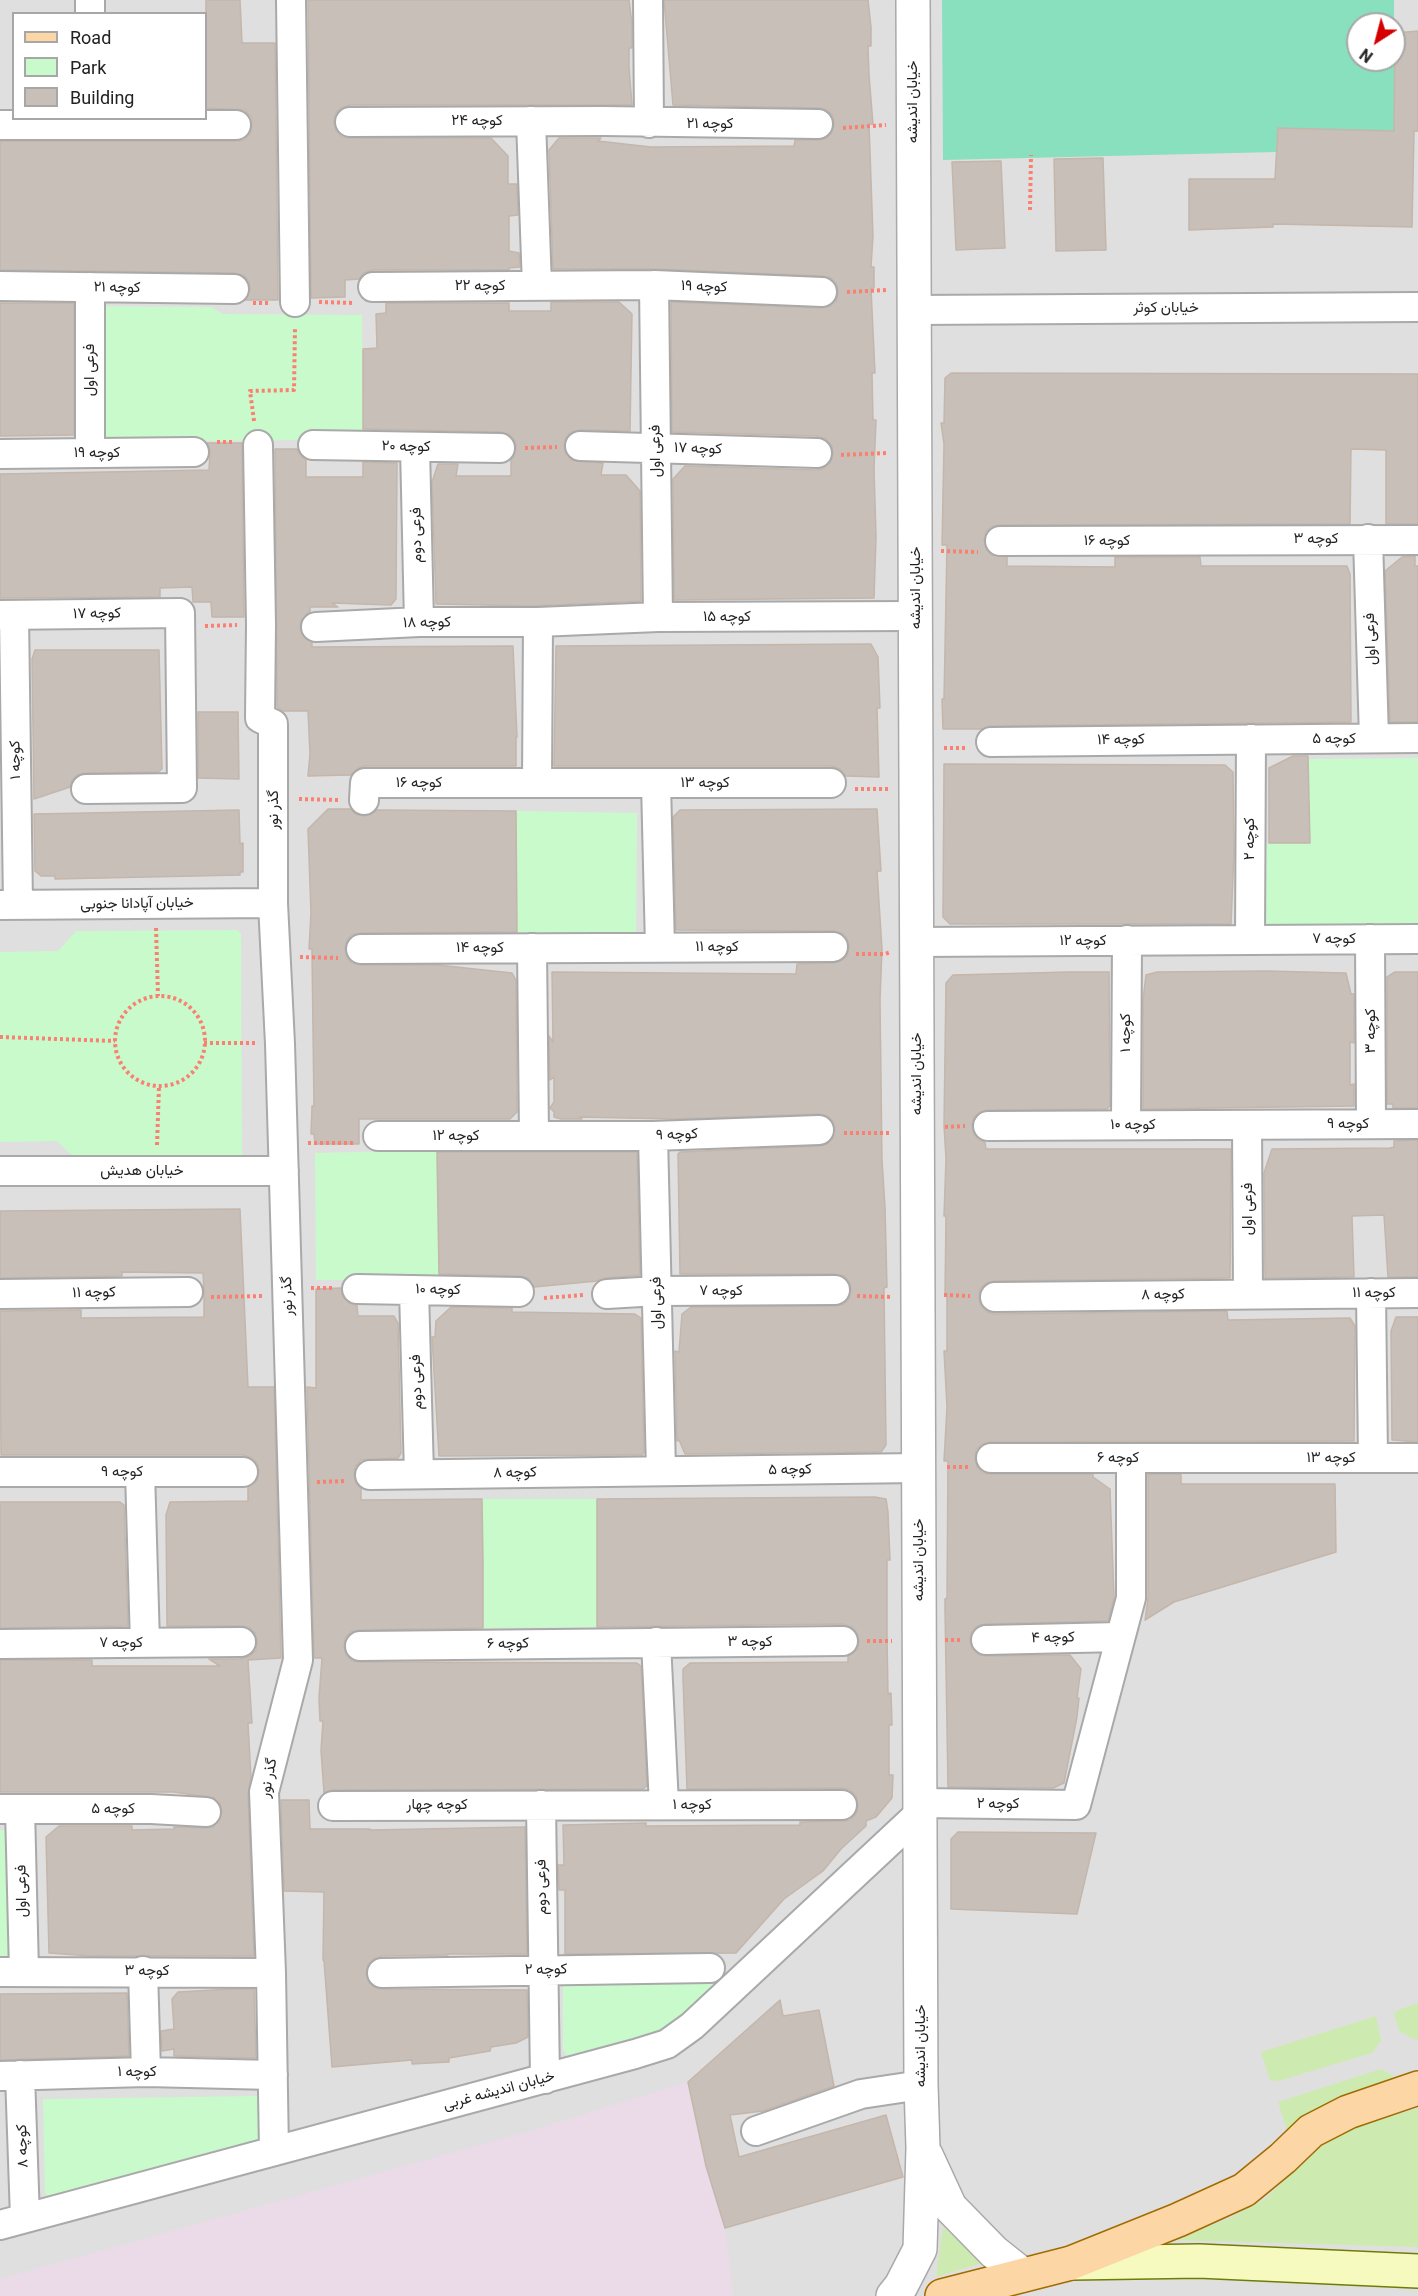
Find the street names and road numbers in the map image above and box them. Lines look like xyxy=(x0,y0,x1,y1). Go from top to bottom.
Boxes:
street label: خیابان اندیشه xyxy=(904,61,922,143)
street label: کوچه ۲۴ xyxy=(451,112,503,130)
street label: کوچه ۲۱ xyxy=(686,115,734,133)
street label: کوچه ۲۲ xyxy=(455,277,505,295)
street label: کوچه ۱۹ xyxy=(680,277,728,297)
street label: کوچه ۲۱ xyxy=(93,279,141,297)
street label: خیابان کوثر xyxy=(1133,299,1199,317)
street label: فرعی اول xyxy=(81,344,99,396)
street label: فرعی اول xyxy=(647,425,665,477)
street label: کوچه ۲۰ xyxy=(381,438,431,456)
street label: کوچه ۱۷ xyxy=(674,439,722,459)
street label: کوچه ۱۹ xyxy=(74,444,120,462)
street label: فرعی دوم xyxy=(408,507,426,563)
street label: کوچه ۳ xyxy=(1294,530,1338,548)
street label: کوچه ۱۶ xyxy=(1084,532,1130,550)
street label: خیابان اندیشه xyxy=(907,547,925,629)
street label: کوچه ۱۷ xyxy=(73,605,121,623)
street label: کوچه ۱۵ xyxy=(703,608,751,626)
street label: فرعی اول xyxy=(1361,612,1381,666)
street label: کوچه ۱۸ xyxy=(403,614,451,632)
street label: کوچه ۵ xyxy=(1312,730,1356,748)
street label: کوچه ۱۴ xyxy=(1097,731,1145,749)
street label: کوچه ۱ xyxy=(7,740,25,780)
street label: کوچه ۱۶ xyxy=(396,774,442,792)
street label: کوچه ۱۳ xyxy=(680,774,730,792)
street label: گذر نور xyxy=(265,790,283,830)
street label: کوچه ۲ xyxy=(1241,818,1259,860)
street label: خیابان آپادانا جنوبی xyxy=(80,894,194,914)
street label: کوچه ۷ xyxy=(1312,930,1356,948)
street label: کوچه ۱۲ xyxy=(1059,932,1107,950)
street label: کوچه ۱۱ xyxy=(695,938,739,956)
street label: کوچه ۱۴ xyxy=(456,939,504,957)
street label: کوچه ۳ xyxy=(1362,1009,1380,1053)
street label: کوچه ۱ xyxy=(1117,1013,1135,1053)
street label: خیابان اندیشه xyxy=(908,1033,926,1115)
street label: کوچه ۹ xyxy=(1327,1115,1369,1133)
street label: کوچه ۱۰ xyxy=(1110,1116,1156,1134)
street label: کوچه ۹ xyxy=(656,1125,698,1145)
street label: کوچه ۱۲ xyxy=(432,1127,480,1145)
street label: خیابان هدیش xyxy=(100,1162,184,1180)
street label: فرعی اول xyxy=(1239,1183,1257,1235)
street label: گذر نور xyxy=(278,1276,298,1316)
street label: فرعی اول xyxy=(648,1277,666,1329)
street label: کوچه ۱۰ xyxy=(415,1281,461,1299)
street label: کوچه ۷ xyxy=(699,1282,743,1300)
street label: کوچه ۱۱ xyxy=(72,1284,116,1302)
street label: کوچه ۱۱ xyxy=(1352,1284,1396,1302)
street label: کوچه ۸ xyxy=(1141,1286,1185,1304)
street label: فرعی دوم xyxy=(407,1354,427,1410)
street label: کوچه ۶ xyxy=(1097,1449,1139,1467)
street label: کوچه ۱۳ xyxy=(1306,1449,1356,1467)
street label: کوچه ۵ xyxy=(768,1461,812,1479)
street label: کوچه ۹ xyxy=(101,1463,143,1481)
street label: کوچه ۸ xyxy=(493,1464,537,1482)
street label: خیابان اندیشه xyxy=(910,1519,928,1601)
street label: کوچه ۴ xyxy=(1031,1629,1075,1647)
street label: کوچه ۳ xyxy=(728,1633,772,1651)
street label: کوچه ۷ xyxy=(99,1634,143,1652)
street label: کوچه ۶ xyxy=(487,1635,529,1653)
street label: گذر نور xyxy=(256,1757,282,1799)
street label: کوچه ۲ xyxy=(977,1795,1019,1813)
street label: کوچه چهار xyxy=(406,1796,468,1814)
street label: کوچه ۱ xyxy=(672,1796,712,1814)
street label: کوچه ۵ xyxy=(91,1800,135,1818)
street label: فرعی دوم xyxy=(533,1859,551,1915)
street label: فرعی اول xyxy=(13,1865,31,1917)
street label: کوچه ۲ xyxy=(524,1961,568,1979)
street label: کوچه ۳ xyxy=(125,1962,169,1980)
street label: خیابان اندیشه xyxy=(912,2005,930,2087)
street label: کوچه ۱ xyxy=(117,2063,157,2081)
street label: خیابان اندیشه غربی xyxy=(441,2067,557,2115)
street label: کوچه ۸ xyxy=(13,2124,33,2168)

